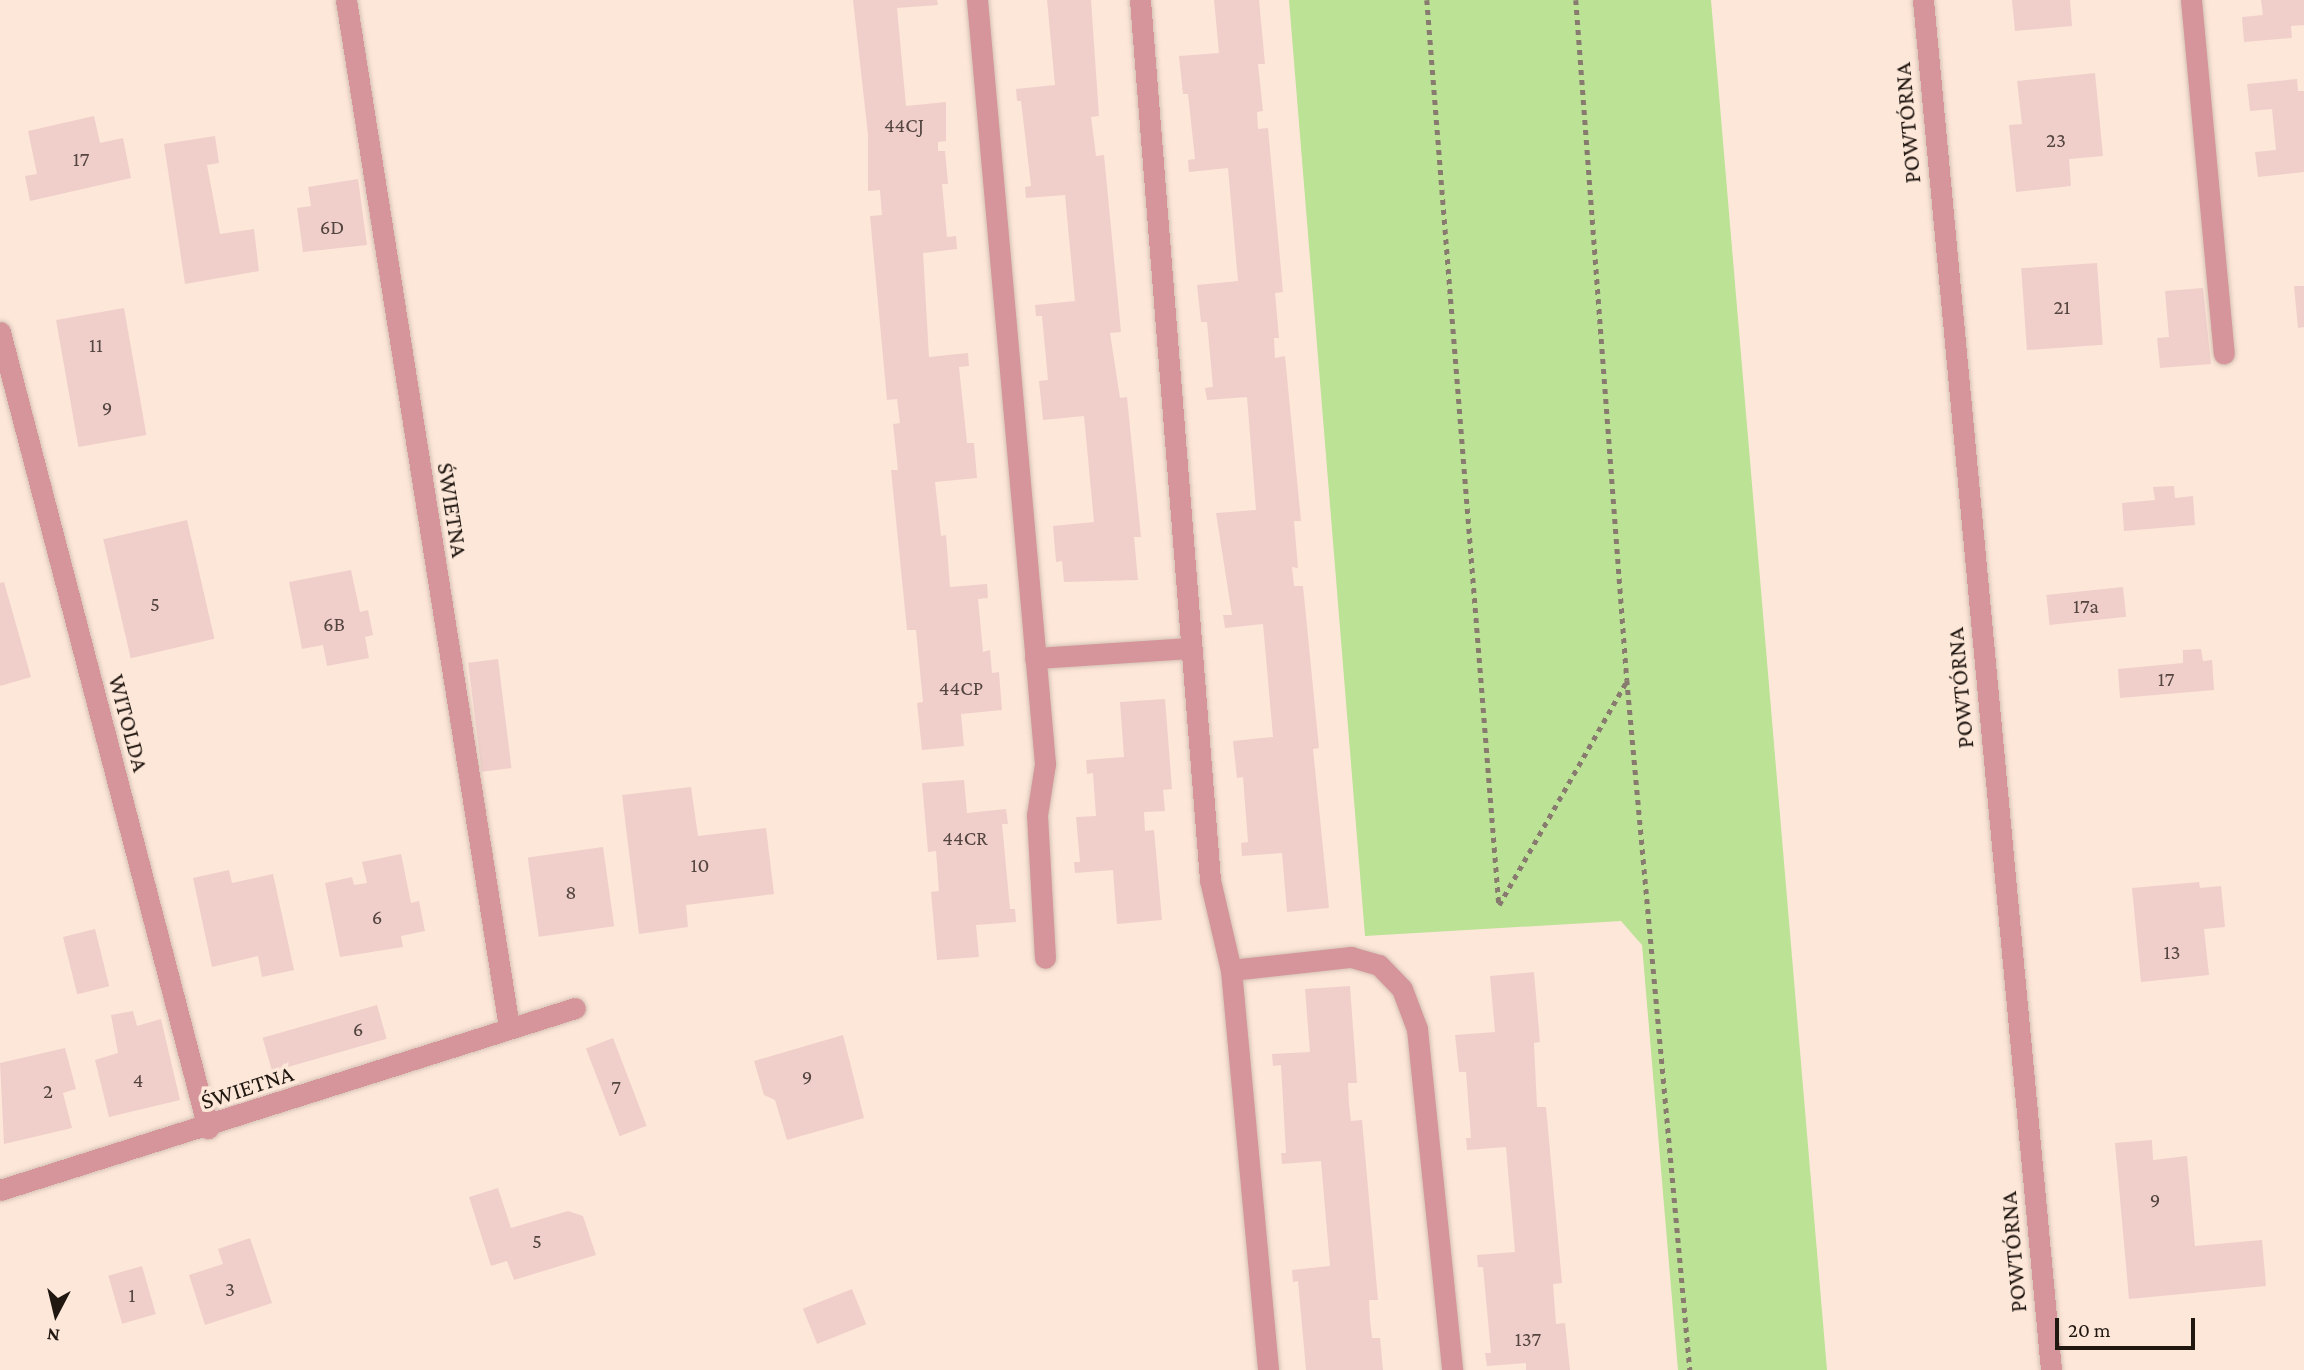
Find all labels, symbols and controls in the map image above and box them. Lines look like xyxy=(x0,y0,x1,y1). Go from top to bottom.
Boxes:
street label: POWTÓRNA xyxy=(1887,61,1927,185)
house number: 44CJ xyxy=(884,112,924,138)
house number: 23 xyxy=(2046,127,2066,153)
house number: 17 xyxy=(73,146,89,172)
house number: 6D xyxy=(320,214,344,240)
house number: 21 xyxy=(2054,294,2070,320)
house number: 11 xyxy=(89,332,103,358)
house number: 9 xyxy=(102,395,112,421)
street label: ŚWIETNA xyxy=(431,460,475,560)
house number: 5 xyxy=(150,591,160,617)
house number: 17a xyxy=(2073,593,2099,619)
house number: 6B xyxy=(323,611,345,637)
street label: POWTÓRNA xyxy=(1940,626,1980,750)
house number: 17 xyxy=(2158,666,2174,692)
street label: WITOLDA xyxy=(102,671,156,775)
house number: 44CP xyxy=(939,675,983,701)
house number: 44CR xyxy=(942,825,988,851)
house number: 10 xyxy=(691,852,709,878)
house number: 8 xyxy=(565,879,577,905)
house number: 6 xyxy=(372,904,382,930)
house number: 13 xyxy=(2164,939,2180,965)
house number: 6 xyxy=(353,1016,363,1042)
street label: ŚWIETNA xyxy=(197,1059,297,1115)
house number: 9 xyxy=(802,1064,812,1090)
house number: 4 xyxy=(133,1067,143,1093)
house number: 7 xyxy=(611,1074,621,1100)
house number: 2 xyxy=(43,1078,53,1104)
house number: 9 xyxy=(2150,1187,2160,1213)
street label: POWTÓRNA xyxy=(1993,1190,2033,1314)
house number: 5 xyxy=(532,1228,542,1254)
house number: 3 xyxy=(225,1276,235,1302)
north arrow xyxy=(21,1279,91,1349)
house number: 1 xyxy=(129,1282,135,1308)
scale bar xyxy=(2059,1304,2199,1348)
text: 20 m xyxy=(2068,1318,2111,1342)
text: N xyxy=(46,1324,61,1347)
house number: 137 xyxy=(1515,1326,1541,1352)

